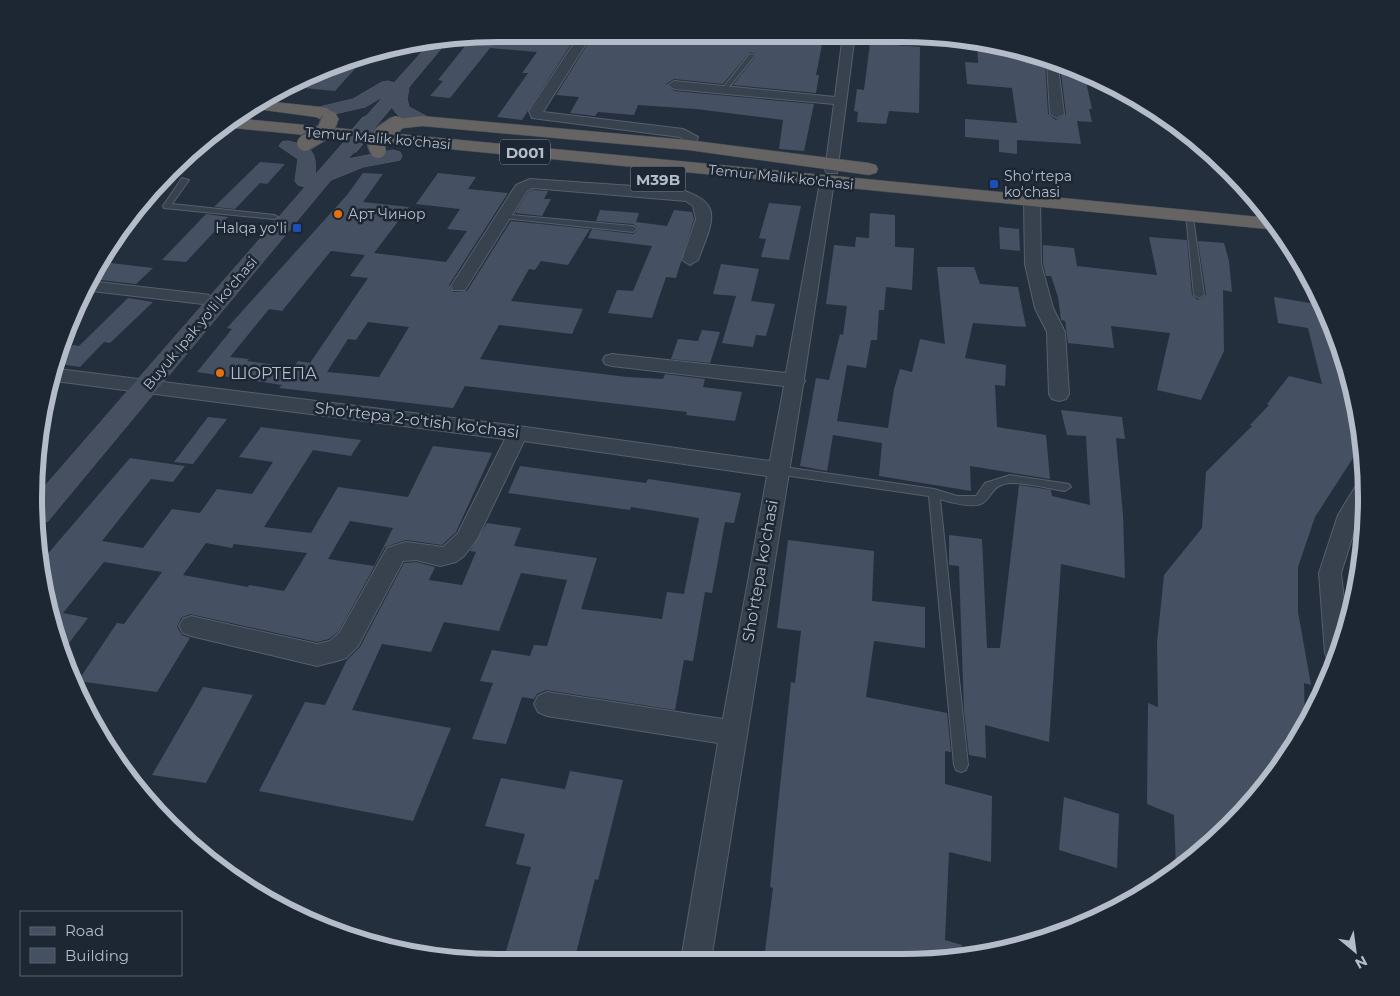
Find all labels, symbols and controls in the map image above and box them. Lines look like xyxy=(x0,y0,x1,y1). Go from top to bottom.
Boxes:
street label: Temur Malik ko'chasi xyxy=(305,123,451,153)
road number: D001 xyxy=(500,140,550,164)
street label: Temur Malik ko'chasi xyxy=(708,160,854,194)
road number: M39B xyxy=(630,166,686,192)
place label: Shoʻrtepa koʻchasi xyxy=(1004,167,1072,201)
marker: Shoʻrtepa koʻchasi xyxy=(988,178,1000,190)
place label: Арт Чинор xyxy=(348,205,426,223)
marker: Арт Чинор xyxy=(332,208,344,220)
place label: Halqa yoʻli xyxy=(215,219,287,237)
marker: Halqa yoʻli xyxy=(291,222,303,234)
street label: Buyuk Ipak yo'li ko'chasi xyxy=(139,253,261,393)
place label: ШОРТЕПА xyxy=(230,364,317,383)
marker: ШОРТЕПА xyxy=(214,367,226,379)
street label: Sho'rtepa 2-o'tish ko'chasi xyxy=(314,398,520,442)
street label: Sho'rtepa ko'chasi xyxy=(738,498,782,644)
legend xyxy=(20,911,182,976)
text: Road xyxy=(65,921,104,940)
north arrow xyxy=(1330,926,1380,976)
text: Building xyxy=(65,946,129,965)
text: N xyxy=(1352,952,1371,973)

